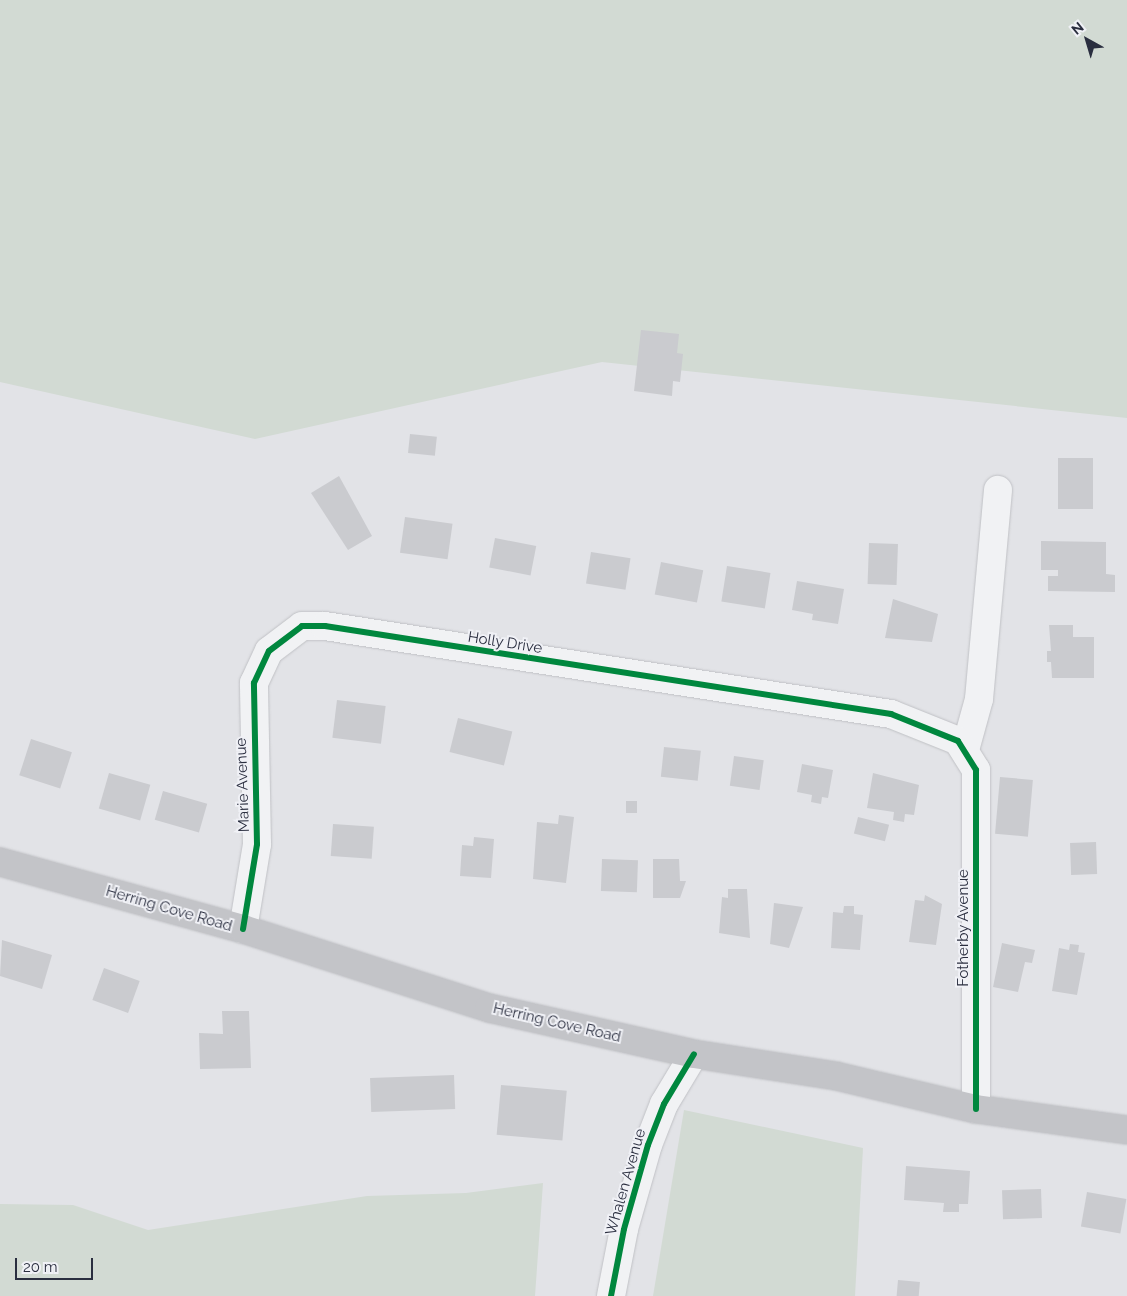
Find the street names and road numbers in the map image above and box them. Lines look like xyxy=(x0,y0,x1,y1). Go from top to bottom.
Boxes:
street label: Holly Drive xyxy=(466,628,544,658)
street label: Marie Avenue xyxy=(232,737,254,833)
street label: Fotherby Avenue xyxy=(955,869,973,987)
street label: Herring Cove Road xyxy=(104,882,234,936)
street label: Herring Cove Road xyxy=(491,1000,623,1046)
street label: Whalen Avenue xyxy=(602,1126,650,1238)

